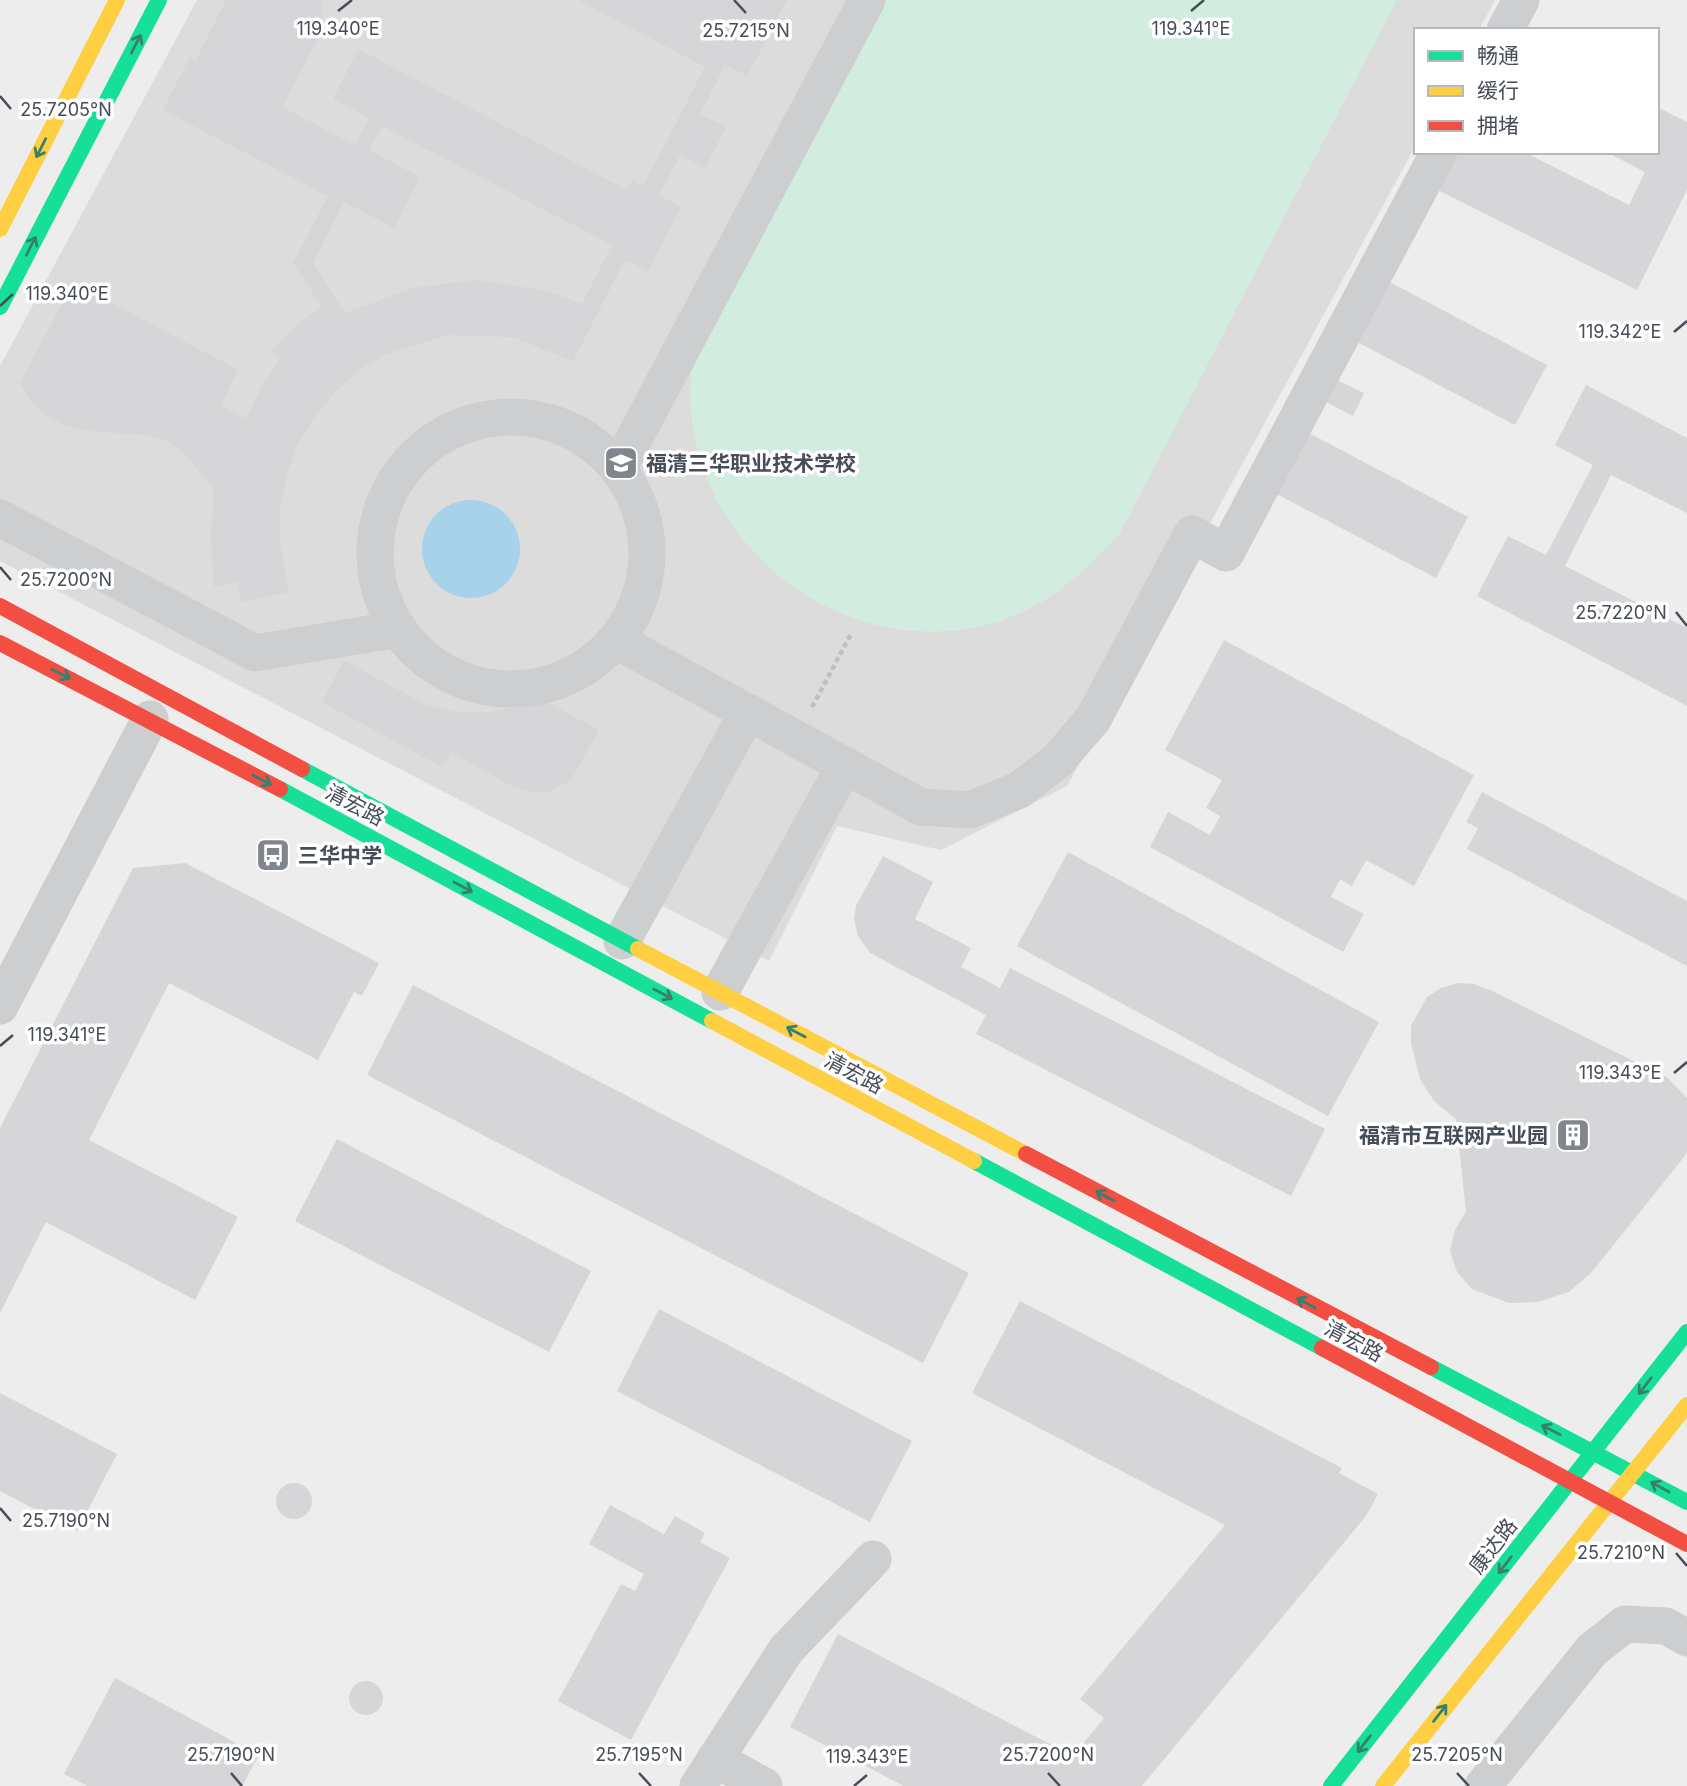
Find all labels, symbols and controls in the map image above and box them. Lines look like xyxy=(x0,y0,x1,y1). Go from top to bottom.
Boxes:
text: 119.340°E xyxy=(296,18,380,39)
text: 119.341°E xyxy=(1152,18,1230,39)
text: 25.7215°N xyxy=(702,20,790,41)
legend xyxy=(1414,28,1659,154)
one-way arrow xyxy=(129,34,143,55)
text: 畅通 xyxy=(1477,43,1519,68)
text: 缓行 xyxy=(1477,78,1519,103)
text: 25.7205°N xyxy=(20,99,112,120)
text: 拥堵 xyxy=(1477,113,1519,138)
one-way arrow xyxy=(34,137,48,158)
one-way arrow xyxy=(25,236,39,257)
text: 119.340°E xyxy=(25,283,109,304)
text: 119.342°E xyxy=(1579,321,1661,342)
school or university icon: 福清三华职业技术学校 xyxy=(602,444,640,482)
place label: 福清三华职业技术学校 xyxy=(646,451,856,476)
text: 25.7200°N xyxy=(20,569,112,590)
text: 25.7220°N xyxy=(1575,602,1667,623)
one-way arrow xyxy=(50,667,71,681)
one-way arrow xyxy=(251,773,272,787)
street label: 清宏路 xyxy=(321,779,389,831)
bus stop icon: 三华中学 xyxy=(254,836,292,874)
place label: 三华中学 xyxy=(298,843,382,868)
one-way arrow xyxy=(452,881,473,894)
one-way arrow xyxy=(652,988,673,1002)
text: 119.341°E xyxy=(28,1024,106,1045)
one-way arrow xyxy=(786,1025,807,1038)
street label: 清宏路 xyxy=(820,1047,888,1099)
text: 119.343°E xyxy=(1579,1062,1661,1083)
building icon: 福清市互联网产业园 xyxy=(1554,1116,1592,1154)
place label: 福清市互联网产业园 xyxy=(1359,1123,1548,1148)
one-way arrow xyxy=(1095,1189,1116,1202)
one-way arrow xyxy=(1296,1296,1317,1309)
street label: 清宏路 xyxy=(1320,1315,1388,1367)
one-way arrow xyxy=(1638,1376,1653,1395)
one-way arrow xyxy=(1541,1423,1562,1437)
one-way arrow xyxy=(1651,1480,1671,1494)
text: 25.7190°N xyxy=(22,1510,110,1531)
street label: 康达路 xyxy=(1464,1513,1522,1579)
text: 25.7210°N xyxy=(1577,1542,1665,1563)
one-way arrow xyxy=(1498,1555,1513,1574)
one-way arrow xyxy=(1433,1705,1448,1723)
one-way arrow xyxy=(1357,1734,1372,1752)
text: 25.7190°N xyxy=(187,1744,275,1765)
text: 25.7195°N xyxy=(595,1744,683,1765)
text: 25.7200°N xyxy=(1002,1744,1094,1765)
text: 25.7205°N xyxy=(1411,1744,1503,1765)
text: 119.343°E xyxy=(826,1746,908,1767)

